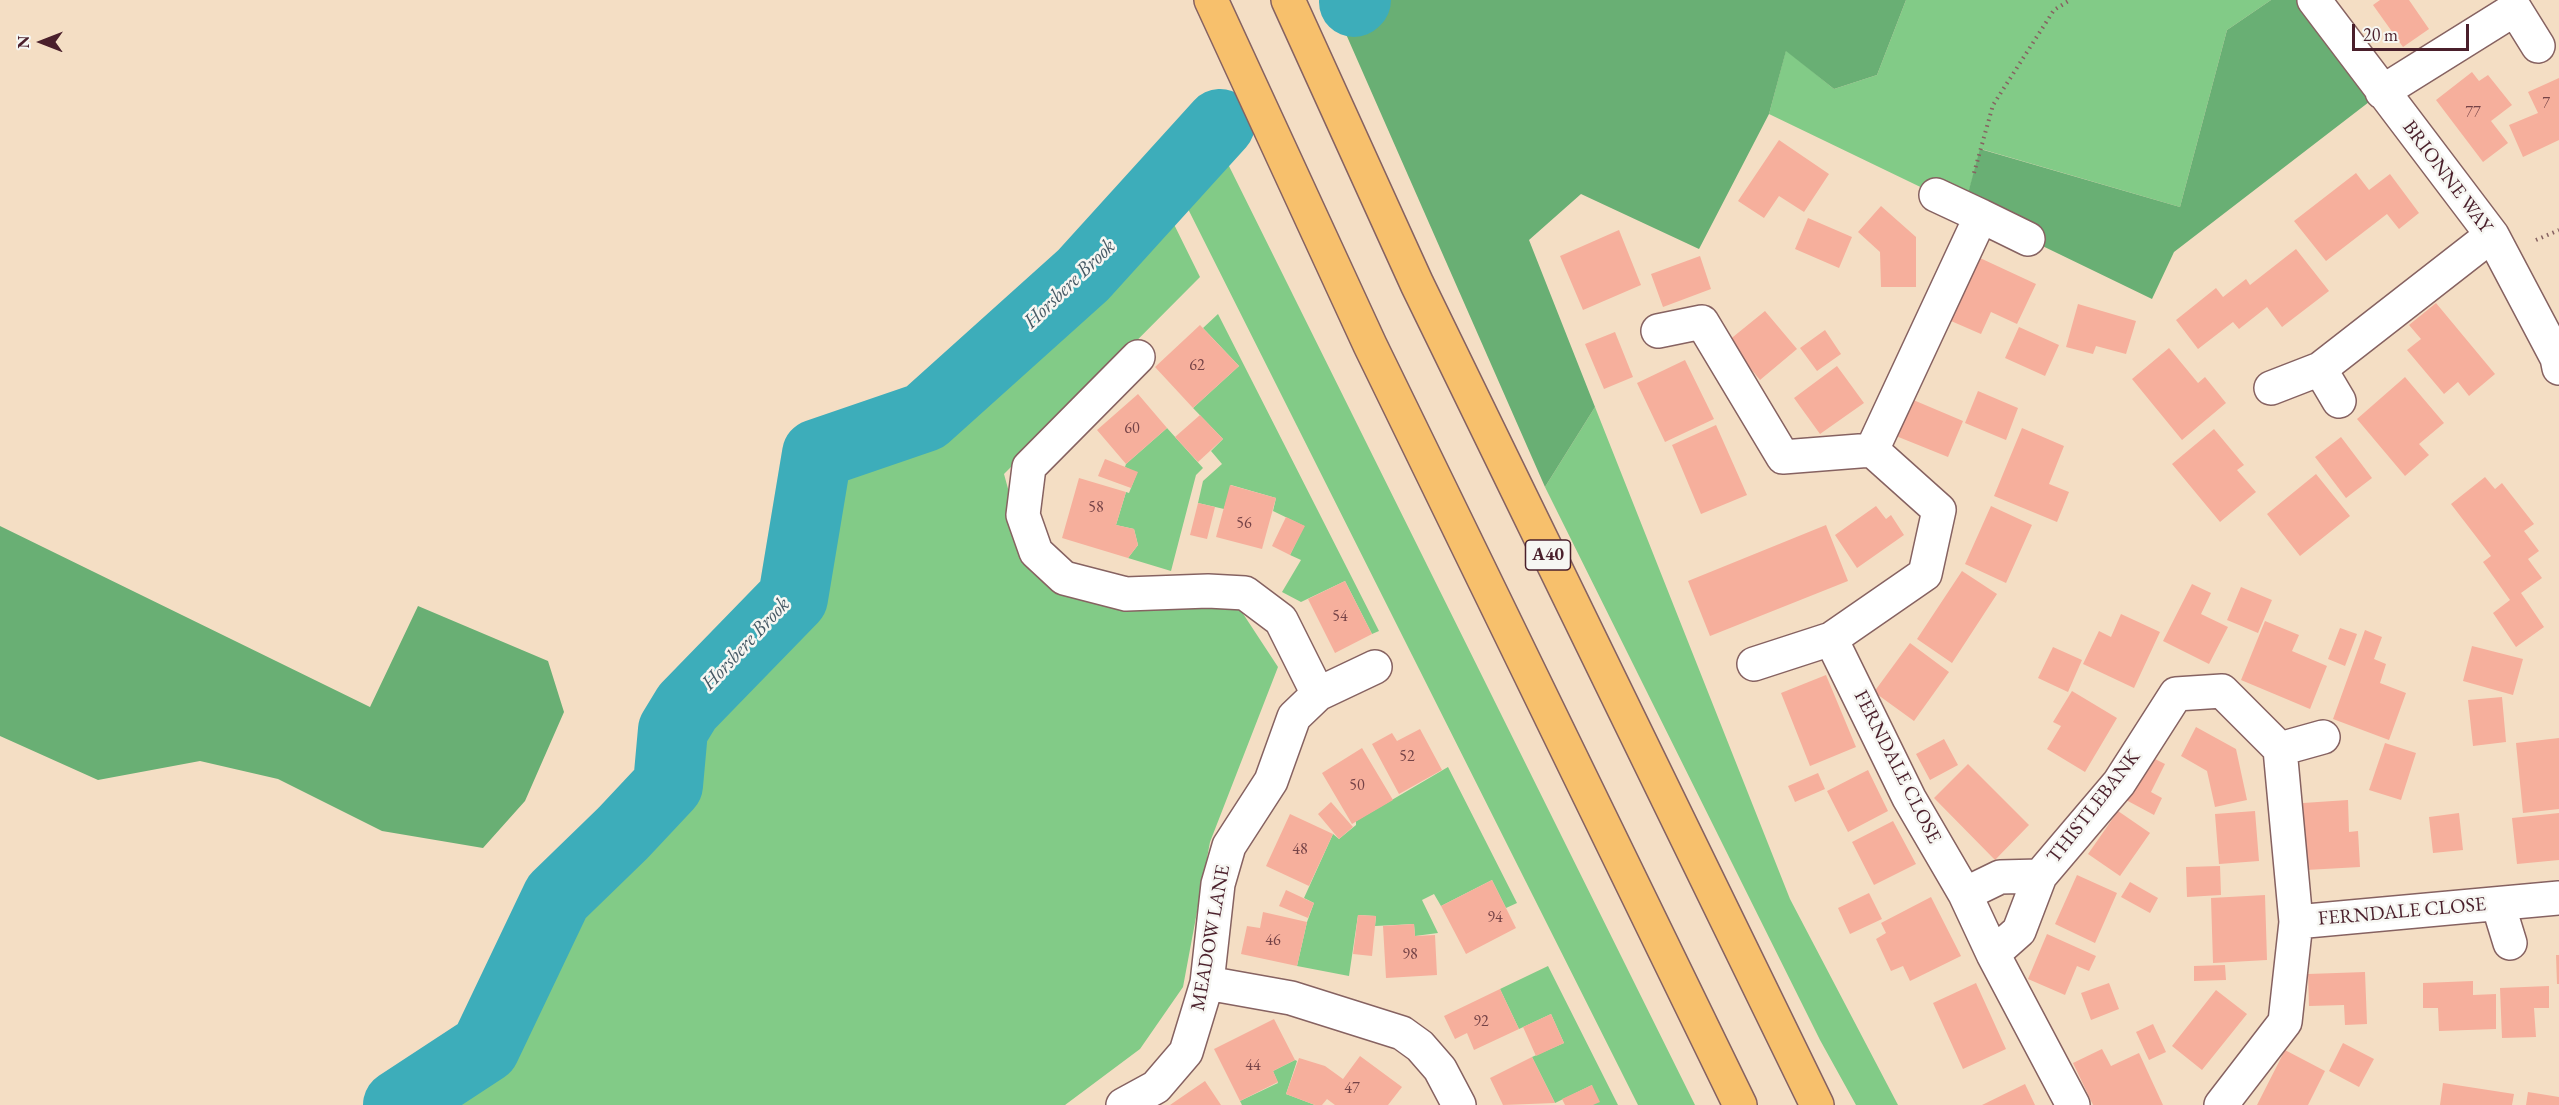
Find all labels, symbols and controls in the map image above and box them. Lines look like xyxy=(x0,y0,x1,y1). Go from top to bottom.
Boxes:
north arrow xyxy=(12,12,72,72)
scale bar xyxy=(2355,12,2472,50)
text: 20 m xyxy=(2363,23,2398,46)
text: N xyxy=(13,36,34,48)
house number: 7 xyxy=(2542,94,2550,114)
house number: 77 xyxy=(2465,103,2481,123)
street label: BRIONNE WAY xyxy=(2397,116,2497,238)
water label: Horsbere Brook xyxy=(1019,234,1121,334)
house number: 62 xyxy=(1189,356,1205,376)
house number: 60 xyxy=(1124,419,1140,439)
house number: 58 xyxy=(1088,498,1104,518)
house number: 56 xyxy=(1236,514,1252,534)
road number: A40 xyxy=(1526,540,1570,570)
water label: Horsbere Brook xyxy=(696,592,796,696)
house number: 54 xyxy=(1332,607,1348,627)
street label: FERNDALE CLOSE xyxy=(1848,686,1946,848)
street label: THISTLEBANK xyxy=(2042,746,2146,868)
house number: 52 xyxy=(1399,747,1415,767)
house number: 50 xyxy=(1349,776,1365,796)
house number: 48 xyxy=(1292,840,1308,860)
street label: MEADOW LANE xyxy=(1186,863,1236,1013)
street label: FERNDALE CLOSE xyxy=(2317,893,2487,931)
house number: 94 xyxy=(1487,908,1503,928)
house number: 46 xyxy=(1265,931,1281,951)
house number: 98 xyxy=(1402,945,1418,965)
house number: 92 xyxy=(1473,1012,1489,1032)
house number: 44 xyxy=(1245,1056,1261,1076)
house number: 47 xyxy=(1344,1079,1360,1099)

